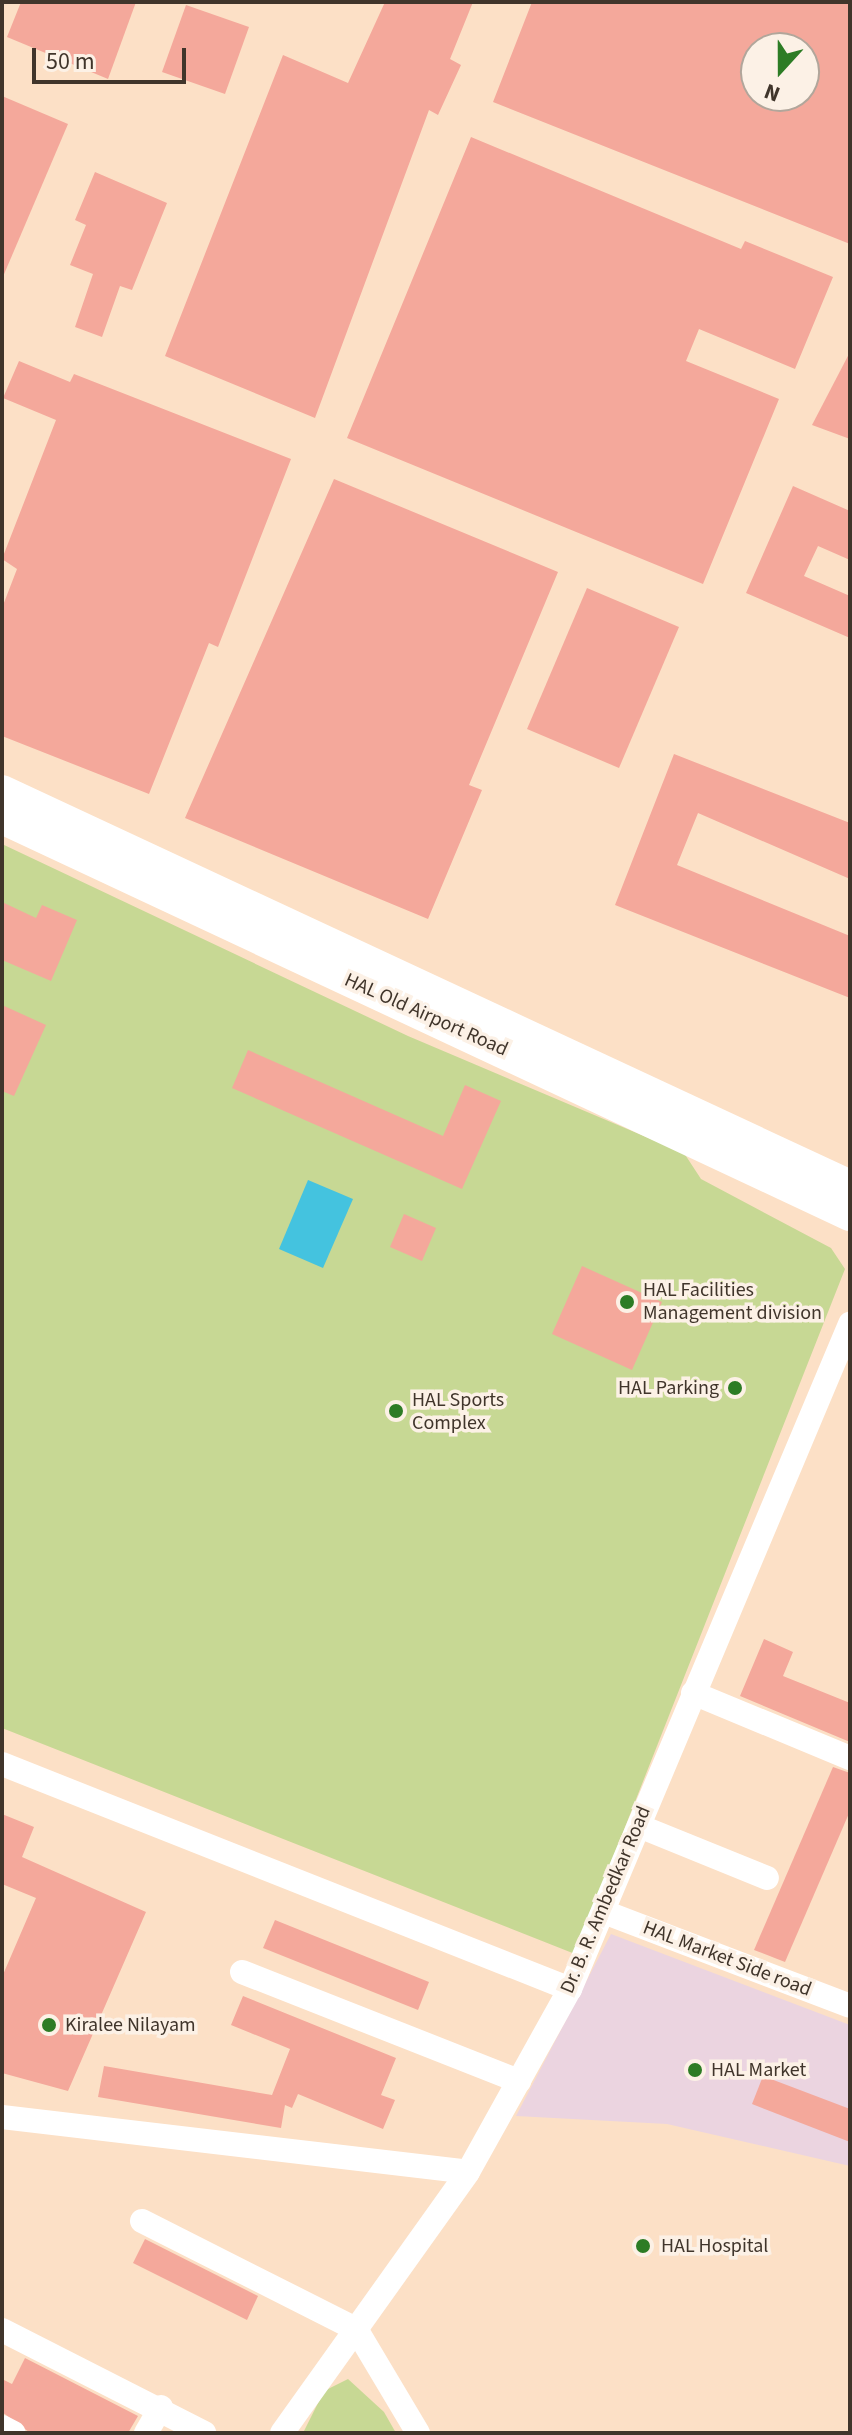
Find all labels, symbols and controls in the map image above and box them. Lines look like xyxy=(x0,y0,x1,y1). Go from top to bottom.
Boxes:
scale bar xyxy=(36,32,190,82)
north arrow xyxy=(740,32,820,112)
text: 50 m xyxy=(46,44,95,79)
text: N xyxy=(760,75,785,110)
street label: HAL Old Airport Road xyxy=(341,968,511,1062)
place label: HAL Facilities Management division xyxy=(643,1278,822,1325)
marker: HAL Facilities Management division xyxy=(618,1293,636,1311)
place label: HAL Parking xyxy=(618,1376,719,1400)
marker: HAL Parking xyxy=(726,1379,744,1397)
place label: HAL Sports Complex xyxy=(412,1388,504,1435)
marker: HAL Sports Complex xyxy=(387,1402,405,1420)
street label: Dr. B. R. Ambedkar Road xyxy=(556,1803,656,1997)
street label: HAL Market Side road xyxy=(639,1916,815,2002)
place label: Kiralee Nilayam xyxy=(65,2013,196,2037)
marker: Kiralee Nilayam xyxy=(40,2016,58,2034)
place label: HAL Market xyxy=(711,2058,806,2082)
marker: HAL Market xyxy=(686,2061,704,2079)
place label: HAL Hospital xyxy=(661,2234,768,2258)
marker: HAL Hospital xyxy=(632,2235,654,2257)

